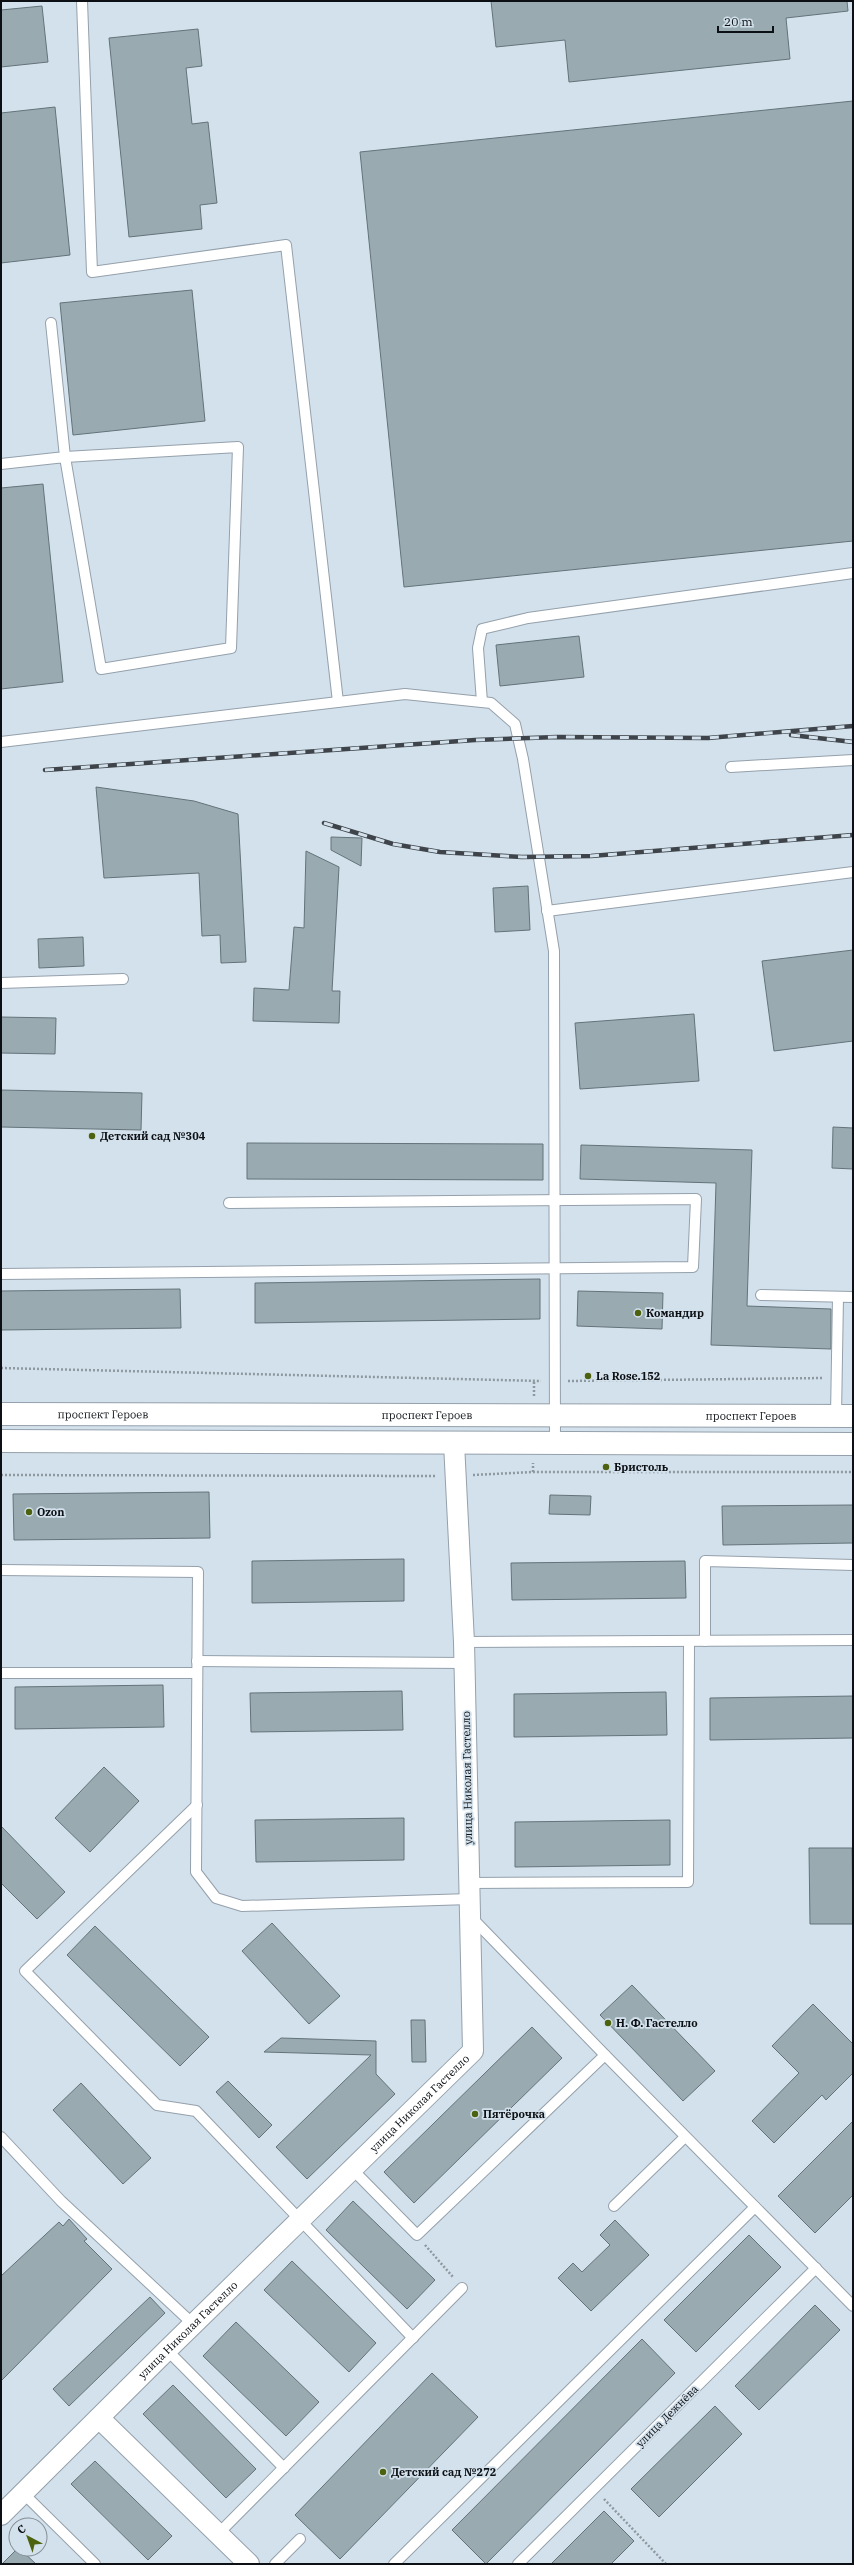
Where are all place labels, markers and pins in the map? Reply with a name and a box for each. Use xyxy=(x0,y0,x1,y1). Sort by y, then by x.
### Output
place label: Детский сад №304 xyxy=(100,1129,206,1143)
marker: Детский сад №304 xyxy=(87,1131,97,1141)
place label: Командир xyxy=(646,1306,704,1320)
marker: Командир xyxy=(633,1308,643,1318)
place label: La Rose.152 xyxy=(596,1369,660,1383)
marker: La Rose.152 xyxy=(583,1371,593,1381)
place label: Бристоль xyxy=(614,1460,669,1474)
marker: Бристоль xyxy=(601,1462,611,1472)
place label: Ozon xyxy=(37,1505,65,1519)
marker: Ozon xyxy=(24,1507,34,1517)
place label: Н. Ф. Гастелло xyxy=(616,2016,698,2030)
marker: Н. Ф. Гастелло xyxy=(603,2018,613,2028)
place label: Пятёрочка xyxy=(483,2107,545,2121)
marker: Пятёрочка xyxy=(470,2109,480,2119)
place label: Детский сад №272 xyxy=(391,2465,496,2479)
marker: Детский сад №272 xyxy=(378,2467,388,2477)

